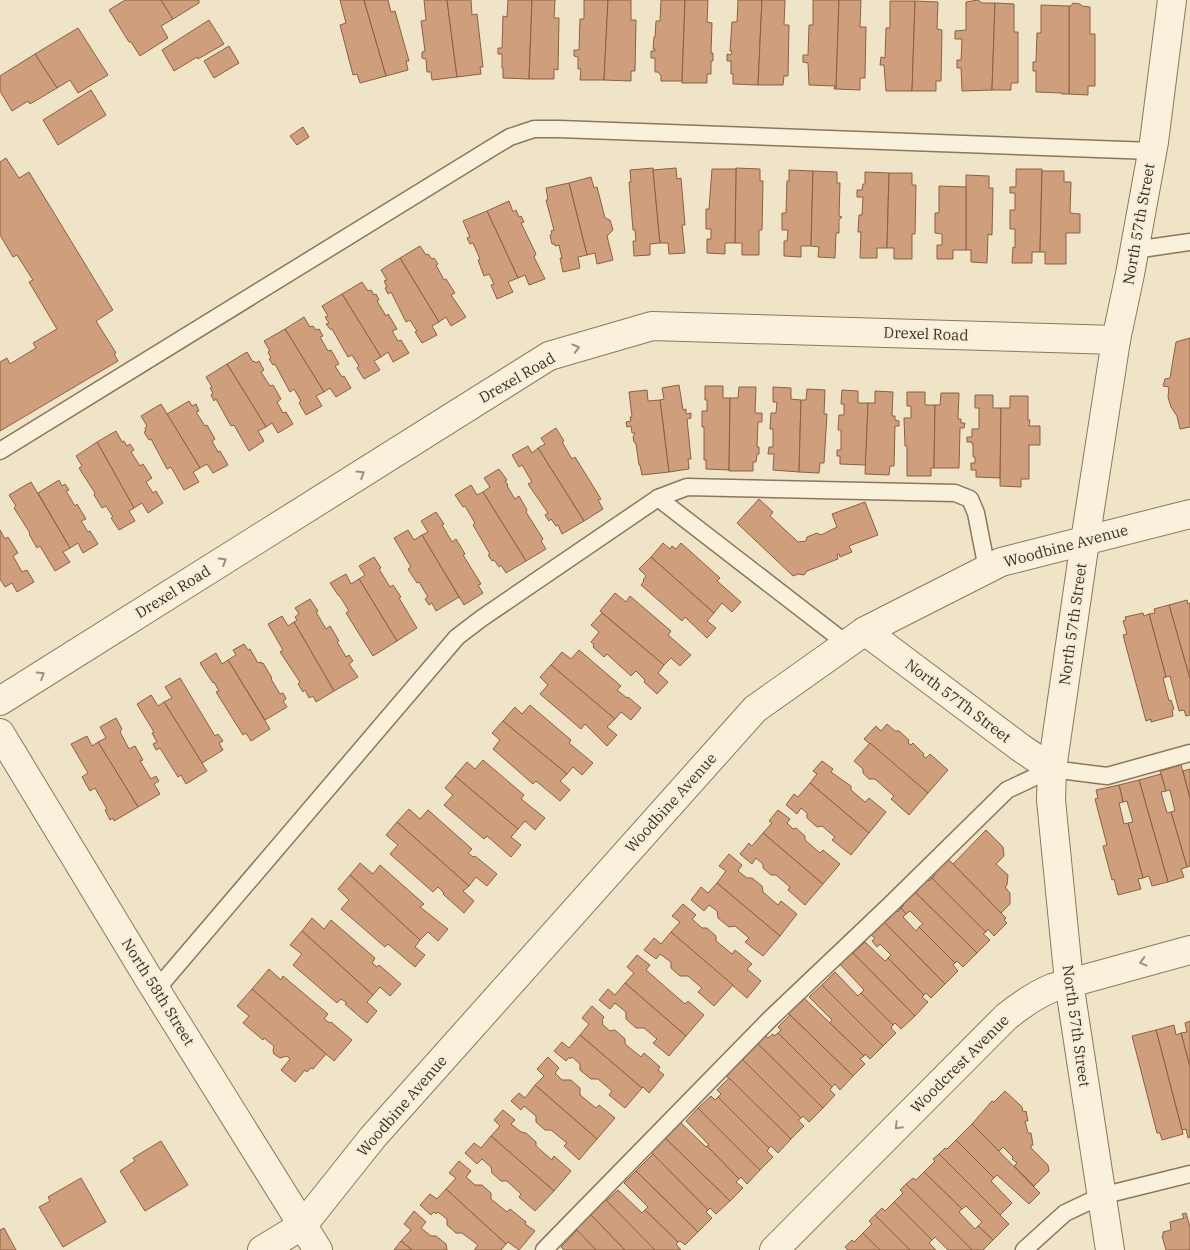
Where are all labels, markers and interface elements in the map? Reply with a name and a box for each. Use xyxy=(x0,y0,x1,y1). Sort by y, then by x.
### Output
street label: North 57th Street xyxy=(1118,162,1159,286)
street label: Drexel Road xyxy=(883,323,969,344)
one-way arrow xyxy=(571,344,579,354)
street label: Drexel Road xyxy=(475,348,558,407)
one-way arrow xyxy=(355,471,364,481)
street label: Woodbine Avenue xyxy=(1002,520,1130,571)
one-way arrow xyxy=(218,557,227,567)
street label: Drexel Road xyxy=(132,561,214,622)
street label: North 57th Street xyxy=(1055,562,1090,686)
street label: North 57Th Street xyxy=(902,655,1015,747)
one-way arrow xyxy=(36,672,45,682)
street label: Woodbine Avenue xyxy=(621,749,720,856)
street label: North 58th Street xyxy=(118,934,199,1049)
one-way arrow xyxy=(1139,957,1147,967)
street label: North 57th Street xyxy=(1059,964,1094,1088)
street label: Woodcrest Avenue xyxy=(906,1010,1013,1117)
street label: Woodbine Avenue xyxy=(353,1051,451,1160)
one-way arrow xyxy=(895,1120,904,1129)

